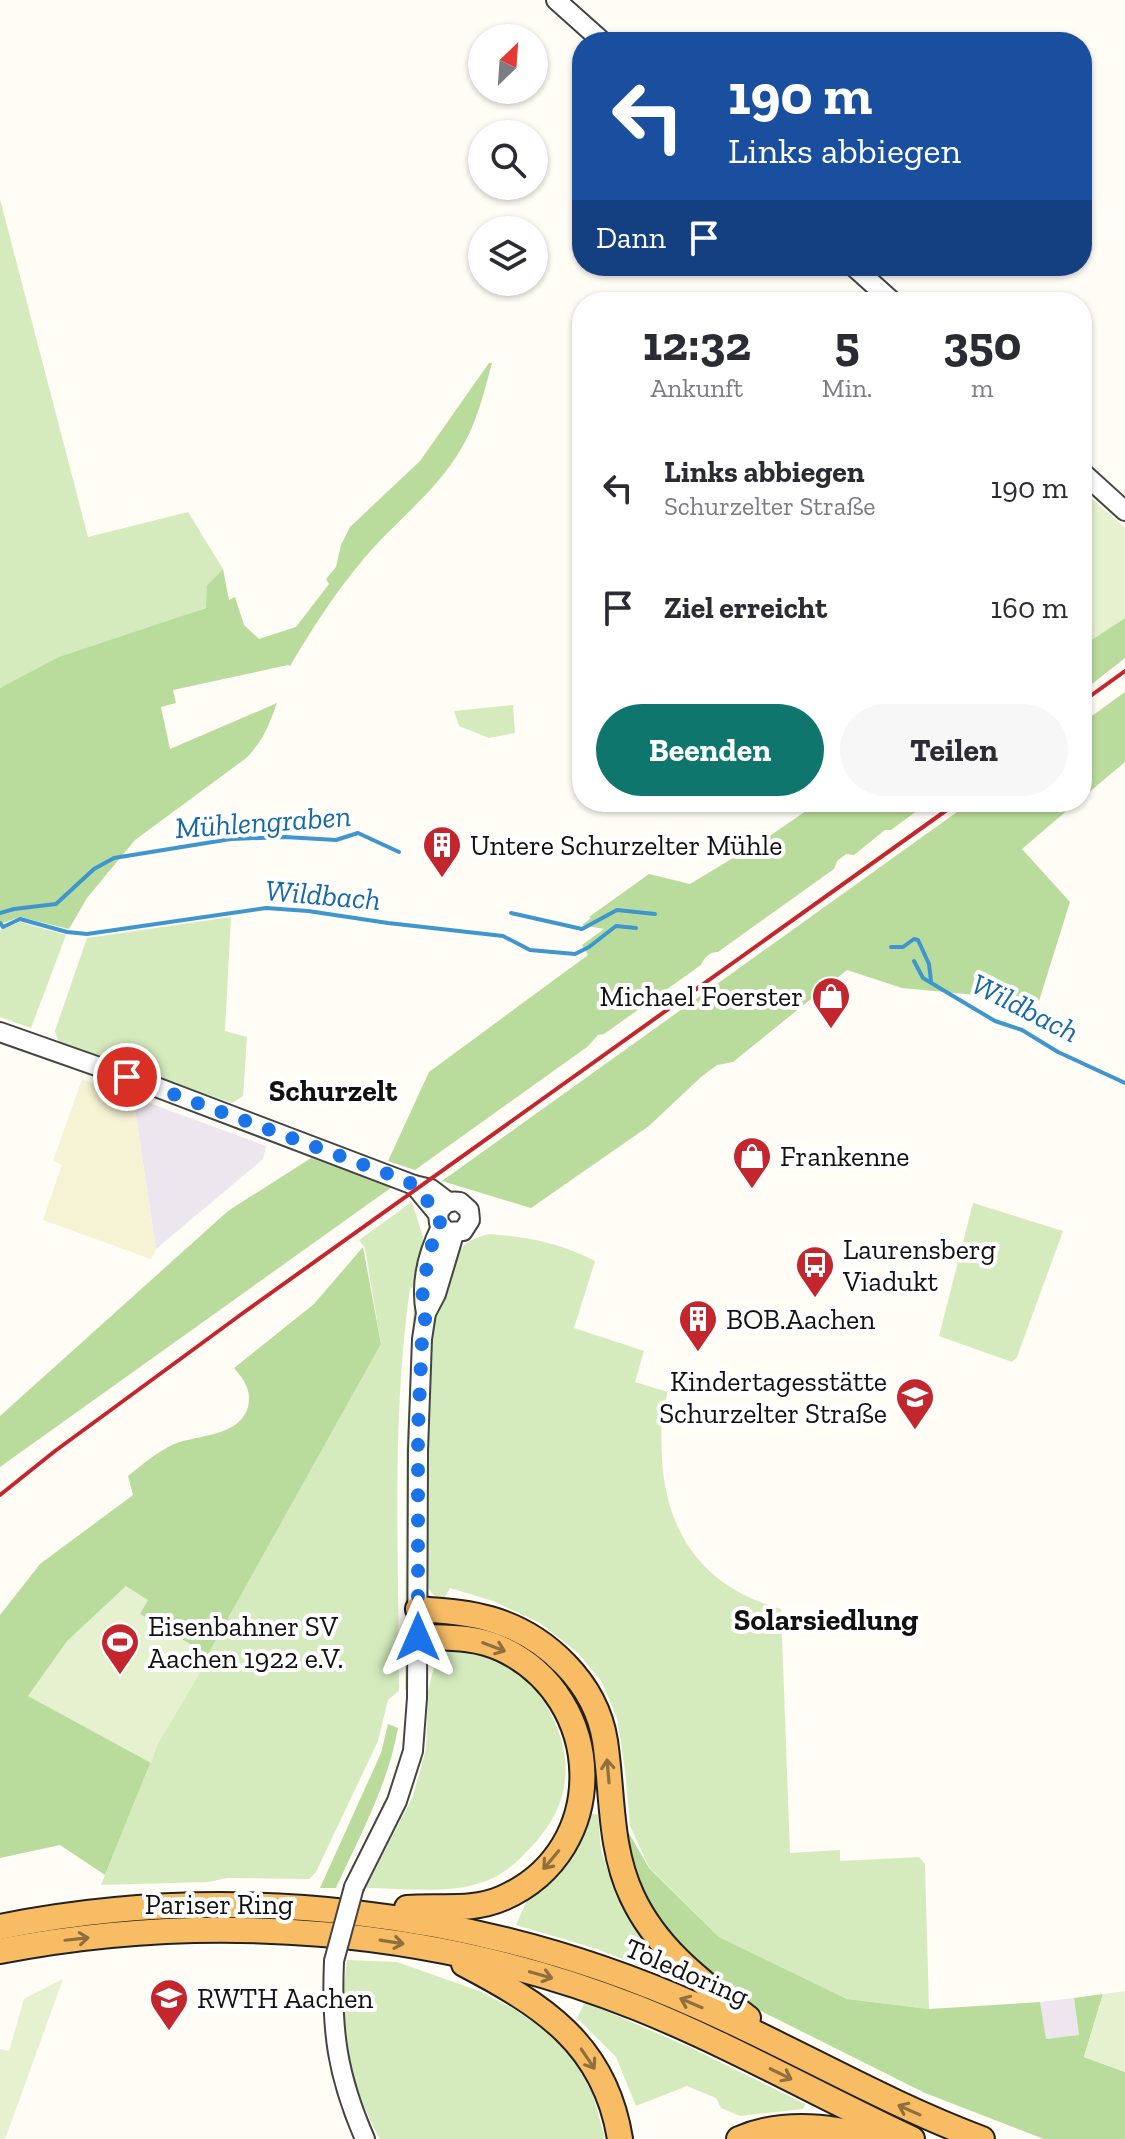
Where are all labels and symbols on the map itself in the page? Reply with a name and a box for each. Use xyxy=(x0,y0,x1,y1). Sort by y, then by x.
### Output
north arrow xyxy=(468,24,548,104)
water label: Mühlengraben xyxy=(174,798,352,846)
building icon: Untere Schurzelter Mühle xyxy=(421,824,463,879)
place label: Untere Schurzelter Mühle xyxy=(470,829,782,862)
water label: Wildbach xyxy=(264,872,382,918)
water label: Wildbach xyxy=(965,966,1085,1050)
shop icon: Michael Foerster xyxy=(810,975,852,1030)
place label: Michael Foerster xyxy=(599,980,803,1013)
pin xyxy=(93,1043,161,1111)
district label: Schurzelt xyxy=(269,1073,398,1109)
shop icon: Frankenne xyxy=(731,1135,773,1190)
place label: Frankenne xyxy=(780,1140,909,1173)
place label: Laurensberg Viadukt xyxy=(842,1233,996,1298)
bus stop icon: Laurensberg Viadukt xyxy=(794,1244,836,1299)
building icon: BOB.Aachen xyxy=(677,1298,719,1353)
place label: BOB.Aachen xyxy=(726,1303,875,1336)
place label: Kindertagesstätte Schurzelter Straße xyxy=(659,1365,887,1430)
school or university icon: Kindertagesstätte Schurzelter Straße xyxy=(894,1376,936,1431)
position arrow xyxy=(376,1595,460,1679)
district label: Solarsiedlung xyxy=(734,1602,918,1638)
place label: Eisenbahner SV Aachen 1922 e.V. xyxy=(148,1610,343,1675)
sports icon: Eisenbahner SV Aachen 1922 e.V. xyxy=(99,1621,141,1676)
one-way arrow xyxy=(481,1641,506,1655)
one-way arrow xyxy=(600,1758,615,1785)
one-way arrow xyxy=(542,1849,560,1870)
street label: Pariser Ring xyxy=(145,1888,293,1921)
street label: Toledoring xyxy=(620,1931,754,2013)
one-way arrow xyxy=(63,1932,90,1947)
one-way arrow xyxy=(379,1936,404,1951)
one-way arrow xyxy=(528,1968,554,1983)
school or university icon: RWTH Aachen xyxy=(148,1977,190,2032)
place label: RWTH Aachen xyxy=(197,1982,373,2015)
one-way arrow xyxy=(679,1995,704,2010)
one-way arrow xyxy=(580,2048,596,2070)
one-way arrow xyxy=(769,2068,792,2083)
one-way arrow xyxy=(898,2101,922,2116)

